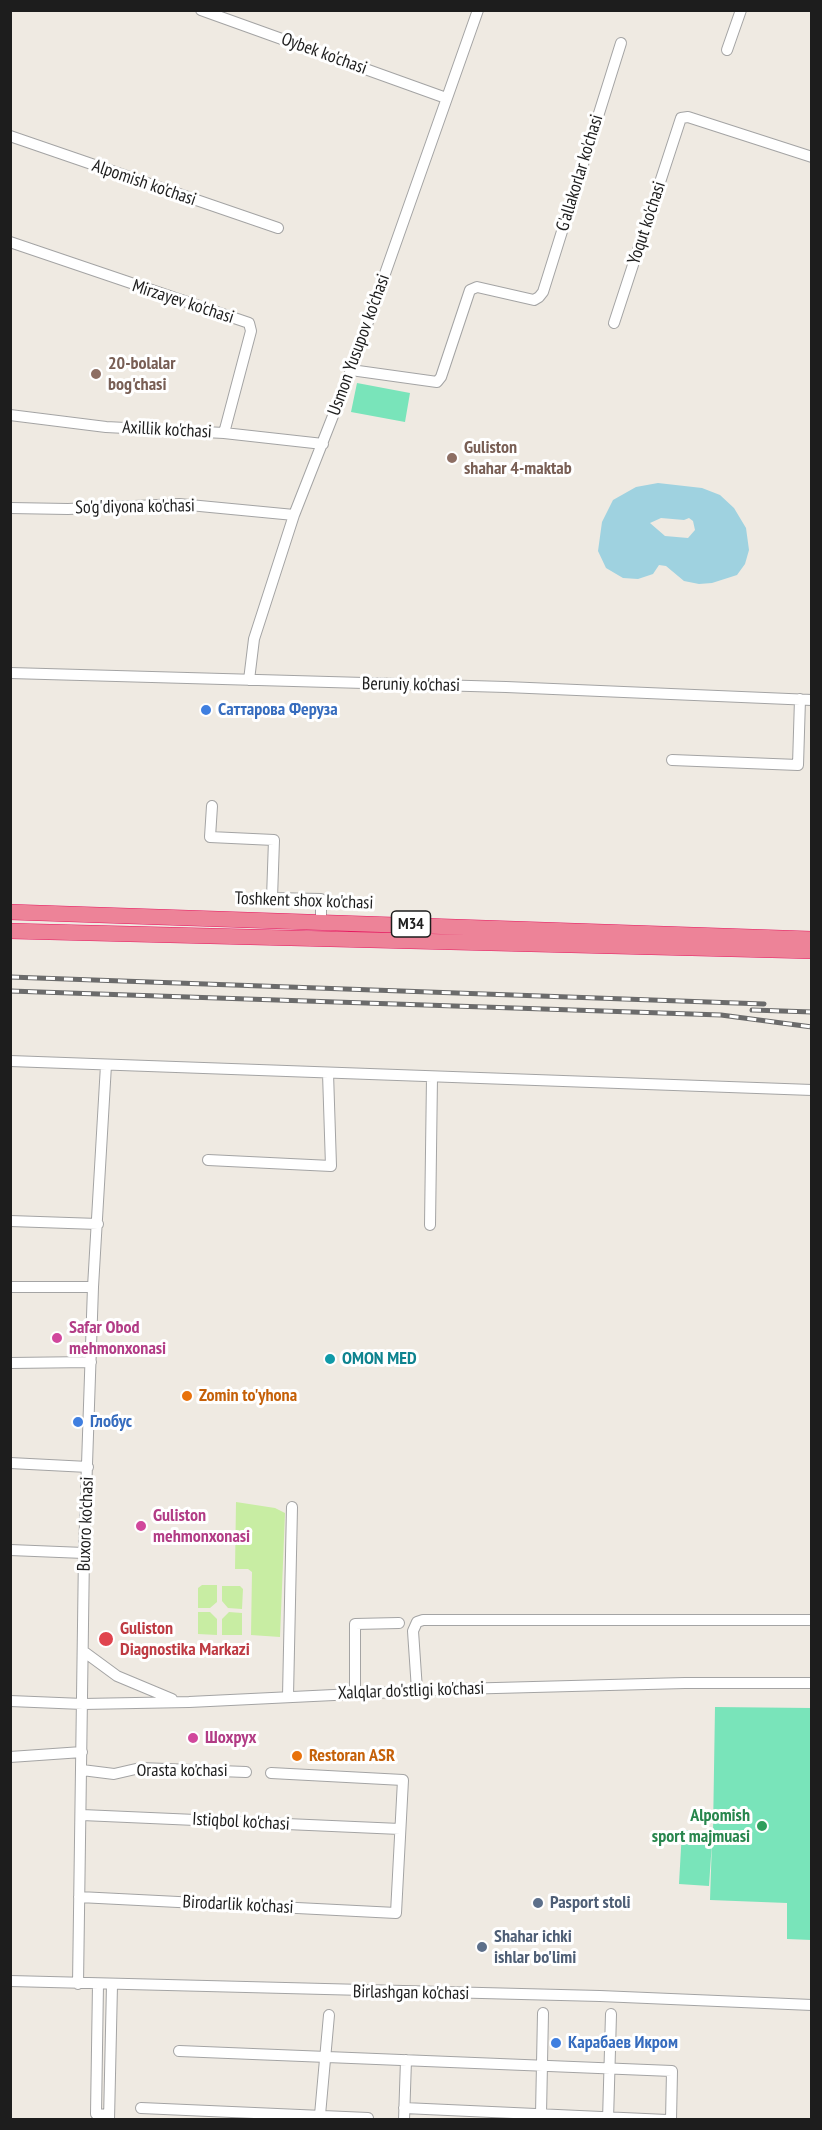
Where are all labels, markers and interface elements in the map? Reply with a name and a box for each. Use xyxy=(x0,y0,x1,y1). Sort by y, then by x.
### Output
street label: Oybek ko'chasi xyxy=(278,29,370,79)
street label: G'allakorlar ko'chasi xyxy=(552,112,608,234)
street label: Alpomish ko'chasi xyxy=(89,155,199,211)
street label: Yoqut ko'chasi xyxy=(623,179,671,267)
street label: Usmon Yusupov ko'chasi xyxy=(323,271,395,419)
street label: Mirzayev ko'chasi xyxy=(129,275,237,329)
place label: 20-bolalar bog'chasi xyxy=(108,353,175,395)
marker: 20-bolalar bog'chasi xyxy=(89,367,103,381)
street label: Axillik ko'chasi xyxy=(122,417,212,443)
place label: Guliston shahar 4-maktab xyxy=(464,437,572,480)
marker: Guliston shahar 4-maktab xyxy=(445,451,459,465)
street label: So'g'diyona ko'chasi xyxy=(75,495,195,519)
street label: Beruniy ko'chasi xyxy=(362,673,460,697)
place label: Саттарова Феруза xyxy=(218,699,338,721)
marker: Саттарова Феруза xyxy=(199,703,213,717)
street label: Toshkent shox ko'chasi xyxy=(234,888,374,914)
road number: M34 xyxy=(392,911,430,937)
place label: Safar Obod mehmonxonasi xyxy=(69,1317,166,1360)
marker: Safar Obod mehmonxonasi xyxy=(50,1331,64,1345)
place label: OMON MED xyxy=(342,1348,417,1370)
marker: OMON MED xyxy=(323,1352,337,1366)
place label: Zomin to'yhona xyxy=(199,1385,297,1407)
marker: Zomin to'yhona xyxy=(180,1389,194,1403)
place label: Глобус xyxy=(90,1411,132,1433)
marker: Глобус xyxy=(71,1415,85,1429)
street label: Buxoro ko'chasi xyxy=(74,1476,98,1572)
place label: Guliston mehmonxonasi xyxy=(153,1505,250,1547)
marker: Guliston mehmonxonasi xyxy=(134,1519,148,1533)
place label: Guliston Diagnostika Markazi xyxy=(120,1618,250,1660)
marker: Guliston Diagnostika Markazi xyxy=(97,1630,115,1648)
street label: Xalqlar do'stligi ko'chasi xyxy=(337,1678,485,1704)
place label: Шохрух xyxy=(205,1727,256,1749)
marker: Шохрух xyxy=(186,1731,200,1745)
place label: Restoran ASR xyxy=(309,1745,395,1767)
marker: Restoran ASR xyxy=(290,1749,304,1763)
street label: Orasta ko'chasi xyxy=(136,1760,228,1782)
place label: Alpomish sport majmuasi xyxy=(652,1805,750,1848)
street label: Istiqbol ko'chasi xyxy=(192,1809,290,1835)
marker: Alpomish sport majmuasi xyxy=(755,1819,769,1833)
street label: Birodarlik ko'chasi xyxy=(182,1891,294,1919)
place label: Pasport stoli xyxy=(550,1892,631,1914)
marker: Pasport stoli xyxy=(531,1896,545,1910)
place label: Shahar ichki ishlar bo'limi xyxy=(494,1926,576,1968)
marker: Shahar ichki ishlar bo'limi xyxy=(475,1940,489,1954)
street label: Birlashgan ko'chasi xyxy=(353,1981,469,2005)
place label: Карабаев Икром xyxy=(568,2032,678,2054)
marker: Карабаев Икром xyxy=(549,2036,563,2050)

